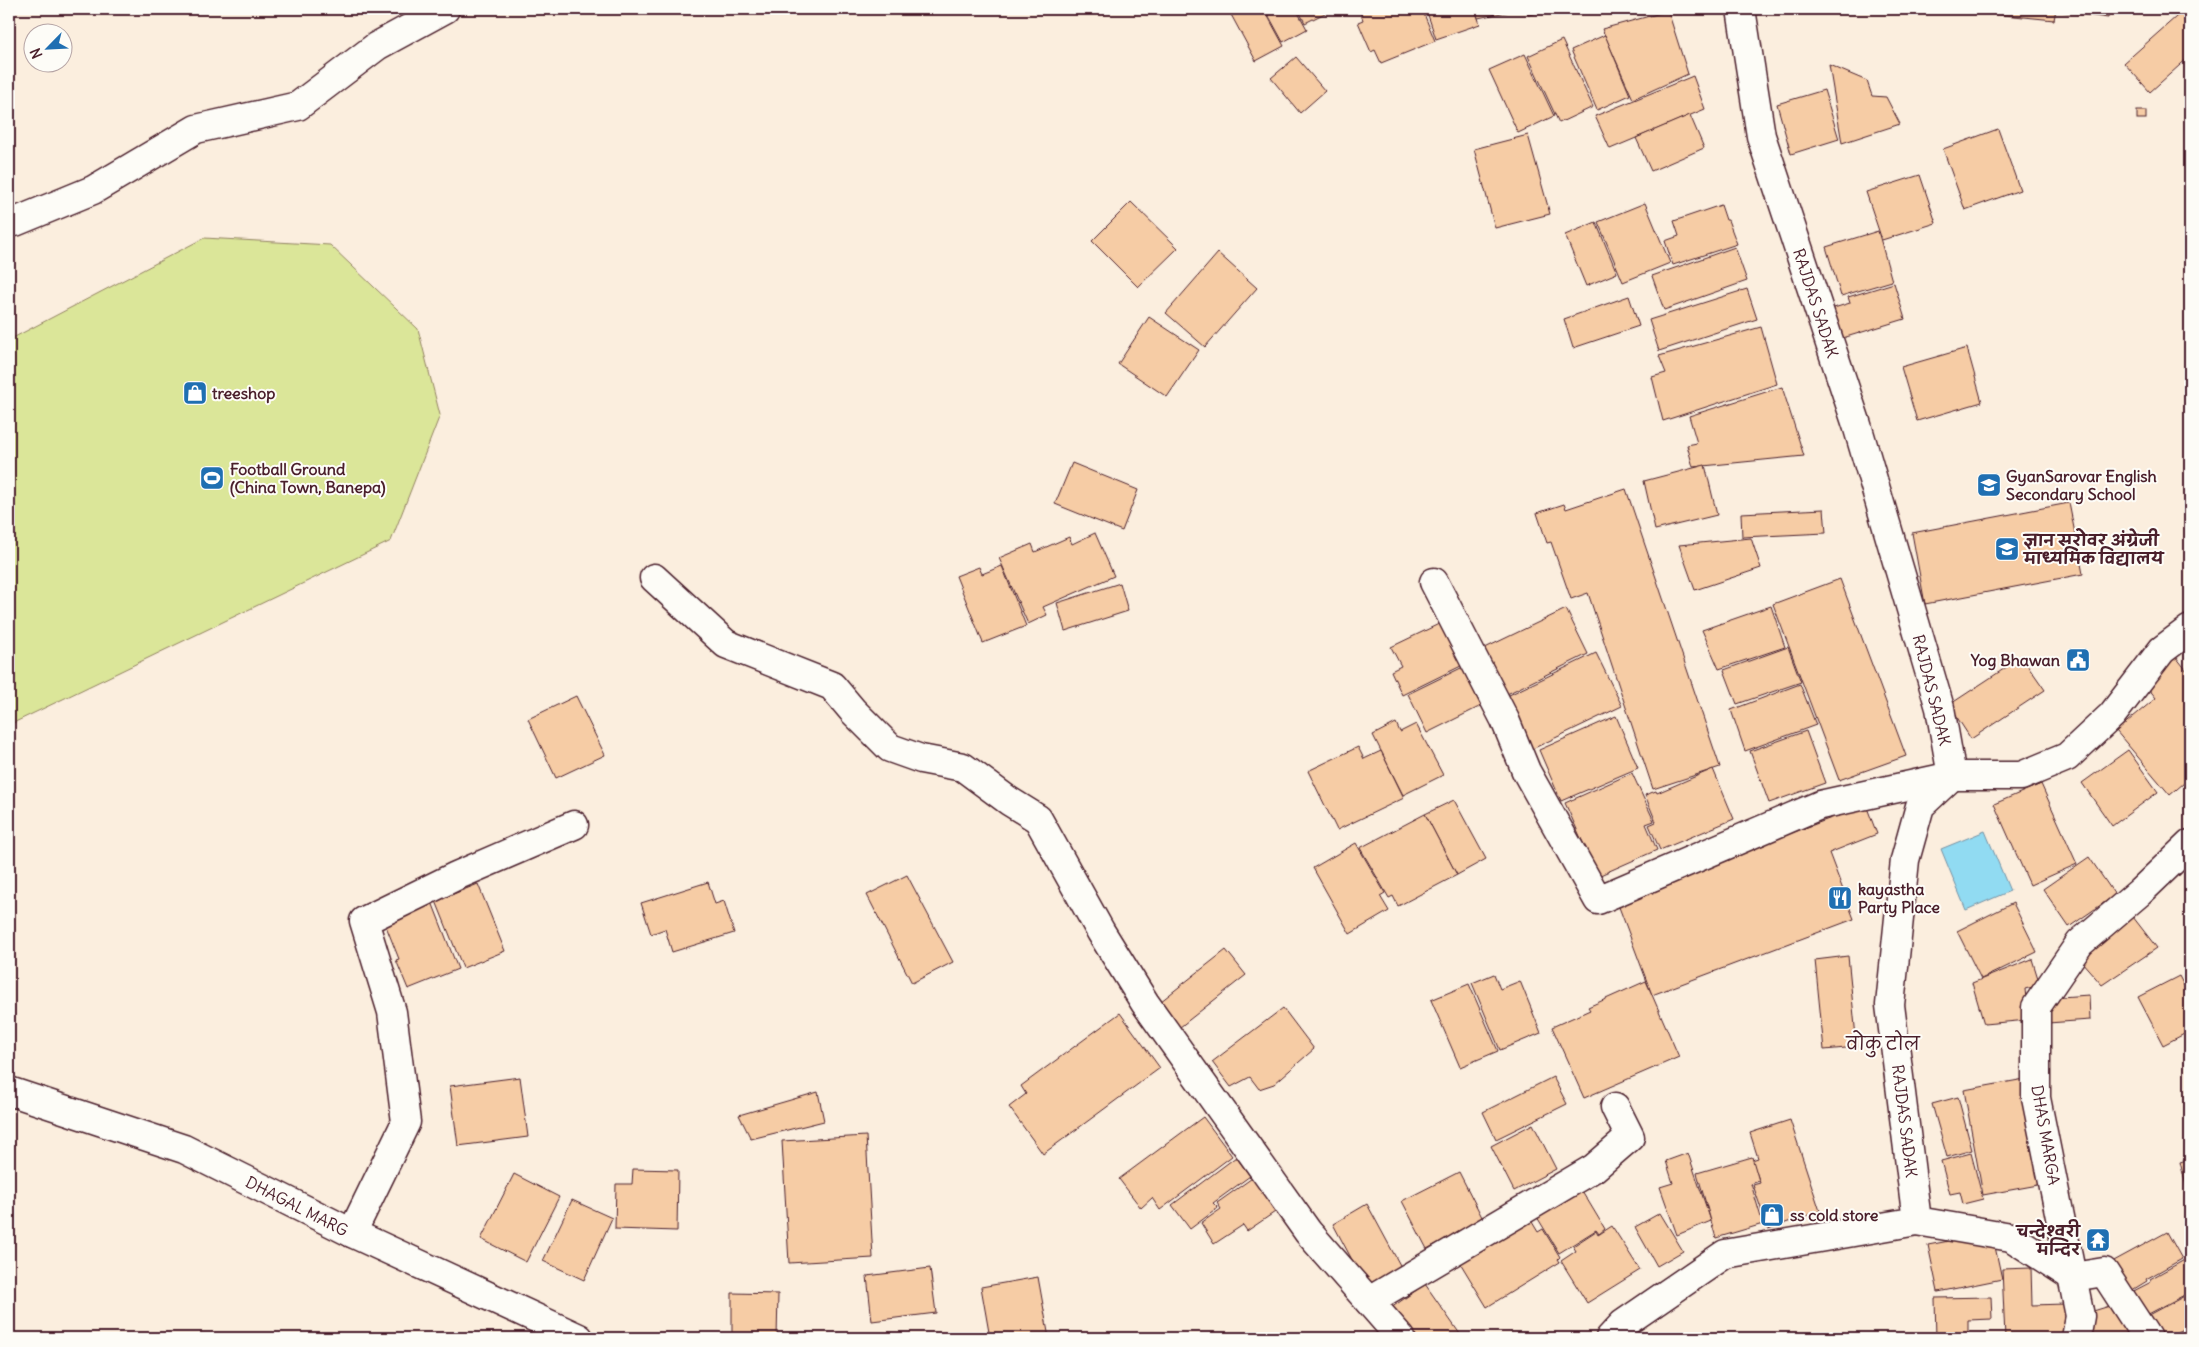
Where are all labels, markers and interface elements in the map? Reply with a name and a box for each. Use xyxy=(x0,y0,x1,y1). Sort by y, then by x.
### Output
north arrow xyxy=(22,22,72,72)
text: N xyxy=(26,45,46,61)
street label: RAJDAS SADAK xyxy=(1789,246,1843,360)
shop icon: treeshop xyxy=(182,380,208,406)
place label: treeshop xyxy=(212,383,275,404)
place label: Football Ground (China Town, Banepa) xyxy=(230,459,386,498)
sports icon: Football Ground (China Town, Banepa) xyxy=(199,465,225,491)
place label: GyanSarovar English Secondary School xyxy=(2006,466,2157,505)
school or university icon: GyanSarovar English Secondary School xyxy=(1976,472,2002,498)
place label: ज्ञान सरोवर अंग्रेजी माध्यमिक विद्यालय xyxy=(2022,528,2165,568)
school or university icon: ज्ञान सरोवर अंग्रेजी माध्यमिक विद्यालय xyxy=(1994,536,2020,562)
street label: RAJDAS SADAK xyxy=(1909,632,1955,748)
public building icon: Yog Bhawan xyxy=(2065,647,2091,673)
place label: Yog Bhawan xyxy=(1970,650,2060,671)
place label: kayastha Party Place xyxy=(1858,879,1940,918)
restaurant icon: kayastha Party Place xyxy=(1827,885,1853,911)
district label: वोकु टोल xyxy=(1845,1030,1921,1058)
street label: RAJDAS SADAK xyxy=(1888,1063,1922,1179)
street label: DHAS MARGA xyxy=(2027,1084,2065,1186)
street label: DHAGAL MARG xyxy=(242,1172,352,1240)
shop icon: ss cold store xyxy=(1759,1202,1785,1228)
place label: ss cold store xyxy=(1790,1205,1879,1225)
place label: चन्देश्वरी मन्दिर xyxy=(2015,1219,2081,1259)
temple icon: चन्देश्वरी मन्दिर xyxy=(2085,1227,2111,1253)

